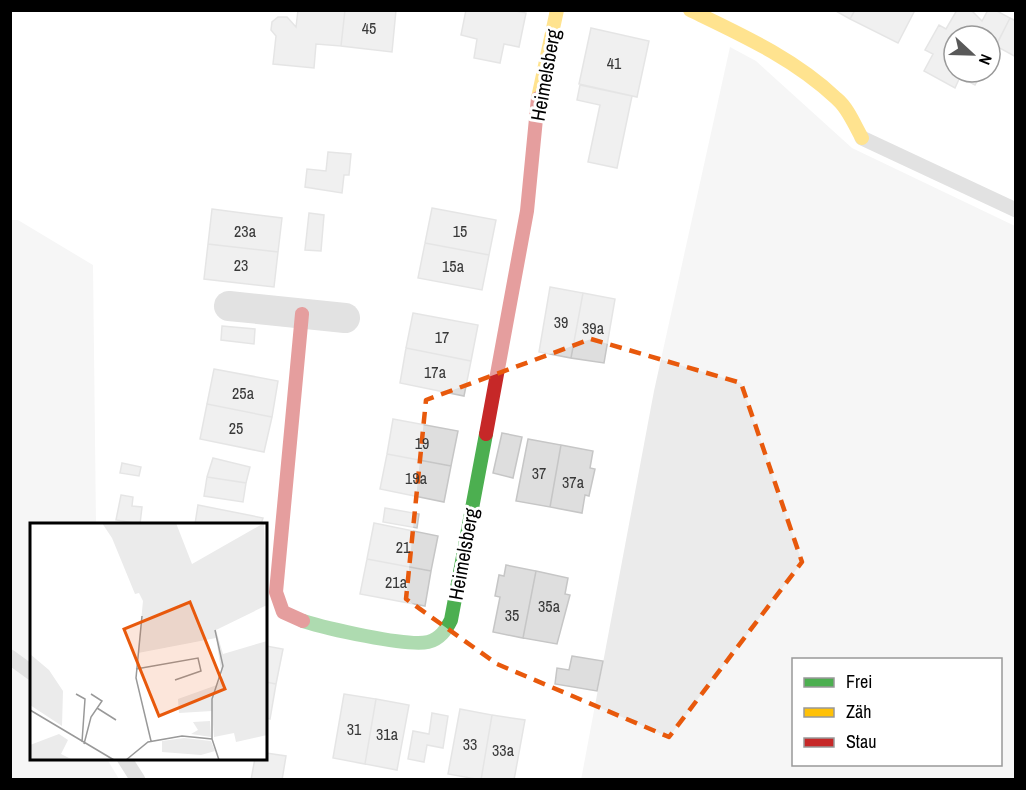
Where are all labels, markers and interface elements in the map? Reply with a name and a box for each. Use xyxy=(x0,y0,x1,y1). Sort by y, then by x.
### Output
house number: 45 xyxy=(362,17,376,39)
north arrow xyxy=(942,24,1002,84)
street label: Heimelsberg xyxy=(524,27,566,123)
text: N xyxy=(974,51,998,68)
house number: 41 xyxy=(607,52,622,74)
house number: 23a xyxy=(234,220,257,242)
house number: 15 xyxy=(453,220,467,242)
house number: 23 xyxy=(234,254,248,276)
house number: 15a xyxy=(442,255,465,277)
house number: 39 xyxy=(554,311,568,333)
house number: 39a xyxy=(582,317,605,339)
house number: 17 xyxy=(435,326,449,348)
house number: 17a xyxy=(424,361,447,383)
house number: 25a xyxy=(232,382,255,404)
house number: 25 xyxy=(229,417,243,439)
house number: 19 xyxy=(415,432,429,454)
house number: 37 xyxy=(532,462,546,484)
house number: 19a xyxy=(405,467,428,489)
house number: 37a xyxy=(562,471,585,493)
street label: Heimelsberg xyxy=(442,506,484,602)
inset map xyxy=(30,523,267,760)
house number: 21 xyxy=(396,536,411,558)
house number: 21a xyxy=(385,571,408,593)
house number: 35a xyxy=(538,595,561,617)
house number: 35 xyxy=(505,604,519,626)
legend xyxy=(792,658,1002,766)
text: Frei xyxy=(846,669,872,694)
text: Zäh xyxy=(846,699,871,724)
house number: 31 xyxy=(347,718,362,740)
house number: 31a xyxy=(376,723,399,745)
text: Stau xyxy=(846,729,876,754)
house number: 33 xyxy=(463,733,477,755)
house number: 33a xyxy=(492,739,515,761)

